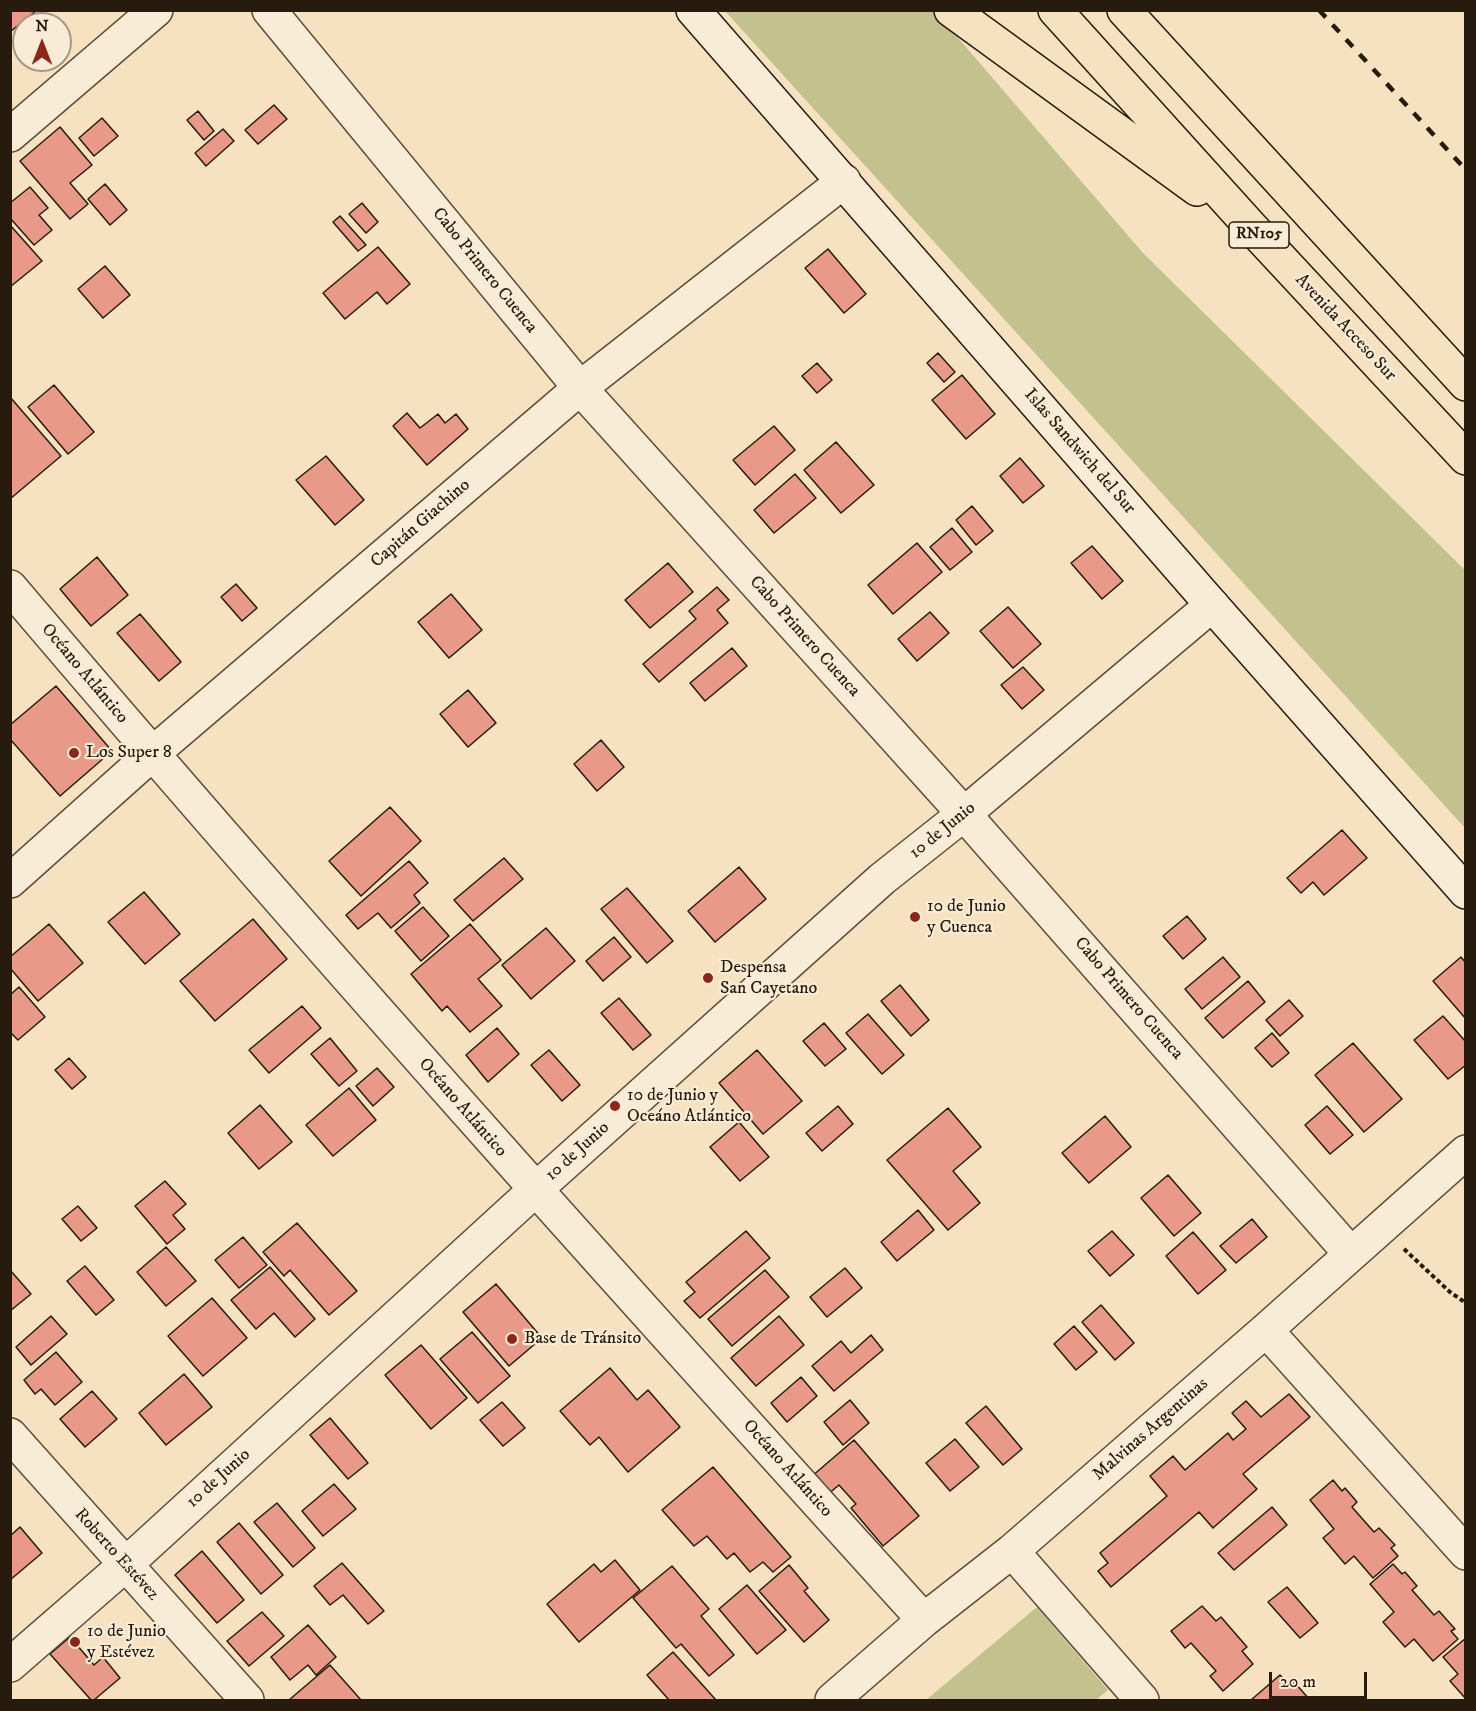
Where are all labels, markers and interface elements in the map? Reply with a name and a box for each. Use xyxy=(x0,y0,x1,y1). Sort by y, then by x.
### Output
north arrow xyxy=(12,12,72,72)
text: N xyxy=(35,16,49,36)
street label: Cabo Primero Cuenca xyxy=(427,204,541,338)
road number: RN105 xyxy=(1229,222,1289,248)
street label: Avenida Acceso Sur xyxy=(1290,270,1400,386)
street label: Islas Sandwich del Sur xyxy=(1019,385,1139,519)
street label: Capitán Giachino xyxy=(367,475,475,573)
street label: Cabo Primero Cuenca xyxy=(744,572,864,702)
street label: Océano Atlántico xyxy=(36,620,132,728)
place label: Los Super 8 xyxy=(86,742,172,764)
marker: Los Super 8 xyxy=(67,746,81,760)
street label: 10 de Junio xyxy=(906,798,980,864)
place label: 10 de Junio y Cuenca xyxy=(927,896,1006,938)
marker: 10 de Junio y Cuenca xyxy=(908,910,922,924)
street label: Cabo Primero Cuenca xyxy=(1069,933,1187,1065)
place label: Despensa San Cayetano xyxy=(720,957,817,1000)
marker: Despensa San Cayetano xyxy=(701,971,715,985)
street label: Océano Atlántico xyxy=(413,1054,511,1162)
place label: 10 de Junio y Oceáno Atlántico xyxy=(627,1085,751,1128)
marker: 10 de Junio y Oceáno Atlántico xyxy=(608,1099,622,1113)
street label: 10 de Junio xyxy=(542,1118,614,1186)
place label: Base de Tránsito xyxy=(524,1328,641,1350)
marker: Base de Tránsito xyxy=(505,1332,519,1346)
street label: Malvinas Argentinas xyxy=(1089,1374,1213,1486)
street label: Océano Atlántico xyxy=(737,1416,837,1522)
street label: 10 de Junio xyxy=(183,1445,255,1513)
street label: Roberto Estévez xyxy=(69,1504,163,1606)
place label: 10 de Junio y Estévez xyxy=(87,1621,166,1664)
marker: 10 de Junio y Estévez xyxy=(68,1635,82,1649)
scale bar xyxy=(1272,1660,1370,1698)
text: 20 m xyxy=(1280,1671,1316,1693)

